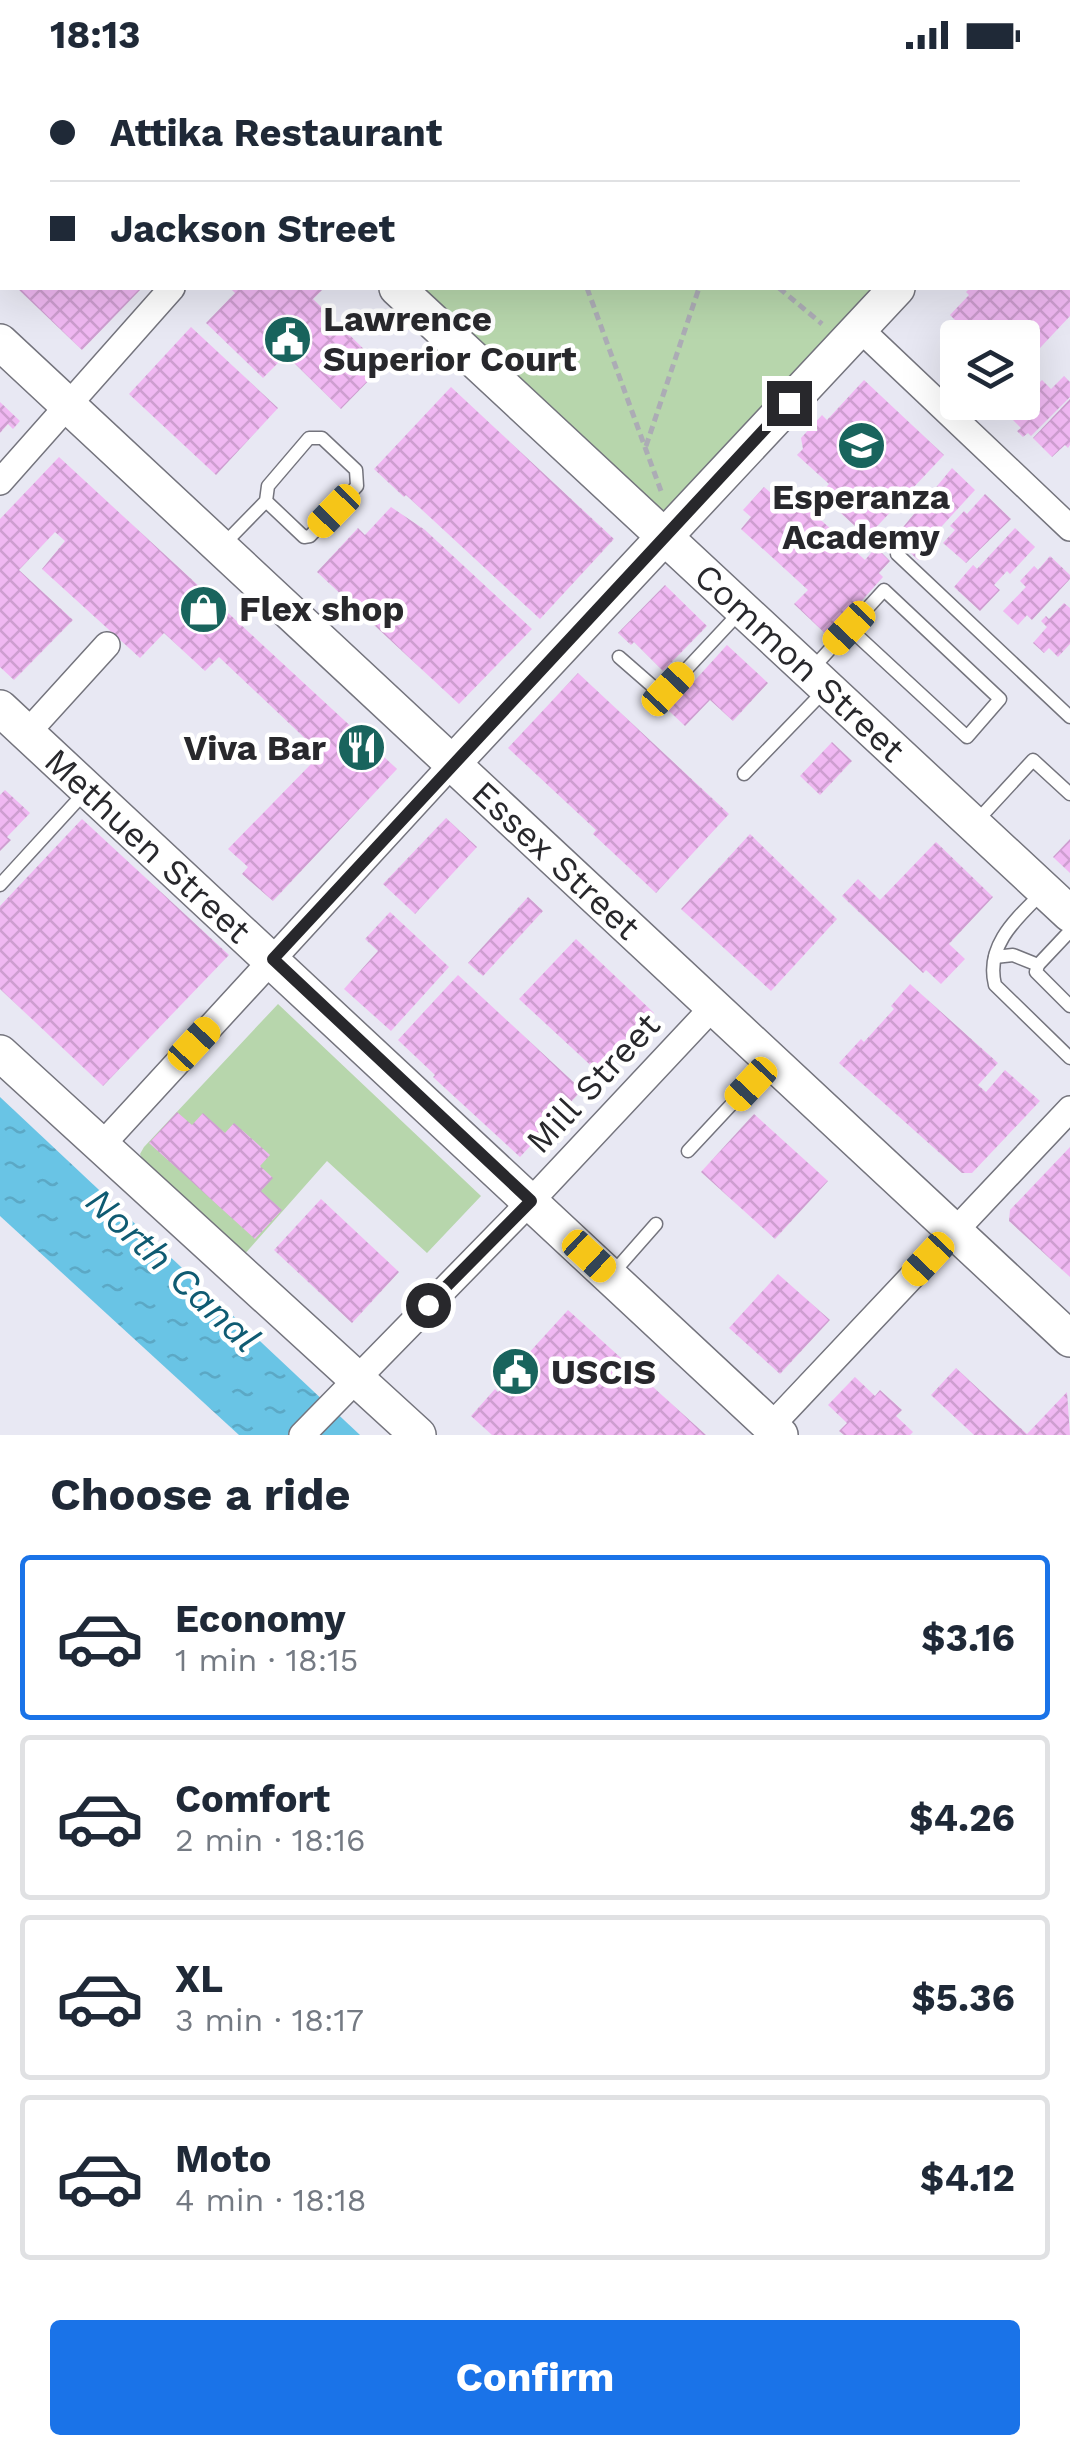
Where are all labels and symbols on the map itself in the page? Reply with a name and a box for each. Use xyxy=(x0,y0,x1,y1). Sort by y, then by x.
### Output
place label: Lawrence Superior Court xyxy=(323,298,577,380)
public building icon: Lawrence Superior Court xyxy=(262,313,314,365)
route end xyxy=(767,381,812,426)
school or university icon: Esperanza Academy xyxy=(835,419,887,471)
place label: Esperanza Academy xyxy=(772,476,951,558)
car xyxy=(302,479,366,543)
street label: Common Street xyxy=(686,555,914,771)
shop icon: Flex shop xyxy=(178,583,230,635)
place label: Flex shop xyxy=(239,588,404,630)
car xyxy=(818,596,880,660)
car xyxy=(637,657,699,721)
restaurant icon: Viva Bar xyxy=(335,722,387,774)
place label: Viva Bar xyxy=(183,727,326,769)
street label: Methuen Street xyxy=(36,740,260,952)
street label: Essex Street xyxy=(463,772,649,949)
street label: Mill Street xyxy=(517,1004,669,1162)
car xyxy=(163,1012,225,1076)
car xyxy=(720,1052,782,1116)
water label: North Canal xyxy=(77,1179,269,1361)
car xyxy=(557,1225,621,1287)
car xyxy=(897,1227,959,1291)
route start xyxy=(406,1283,451,1328)
public building icon: USCIS xyxy=(490,1346,542,1398)
place label: USCIS xyxy=(551,1351,656,1393)

